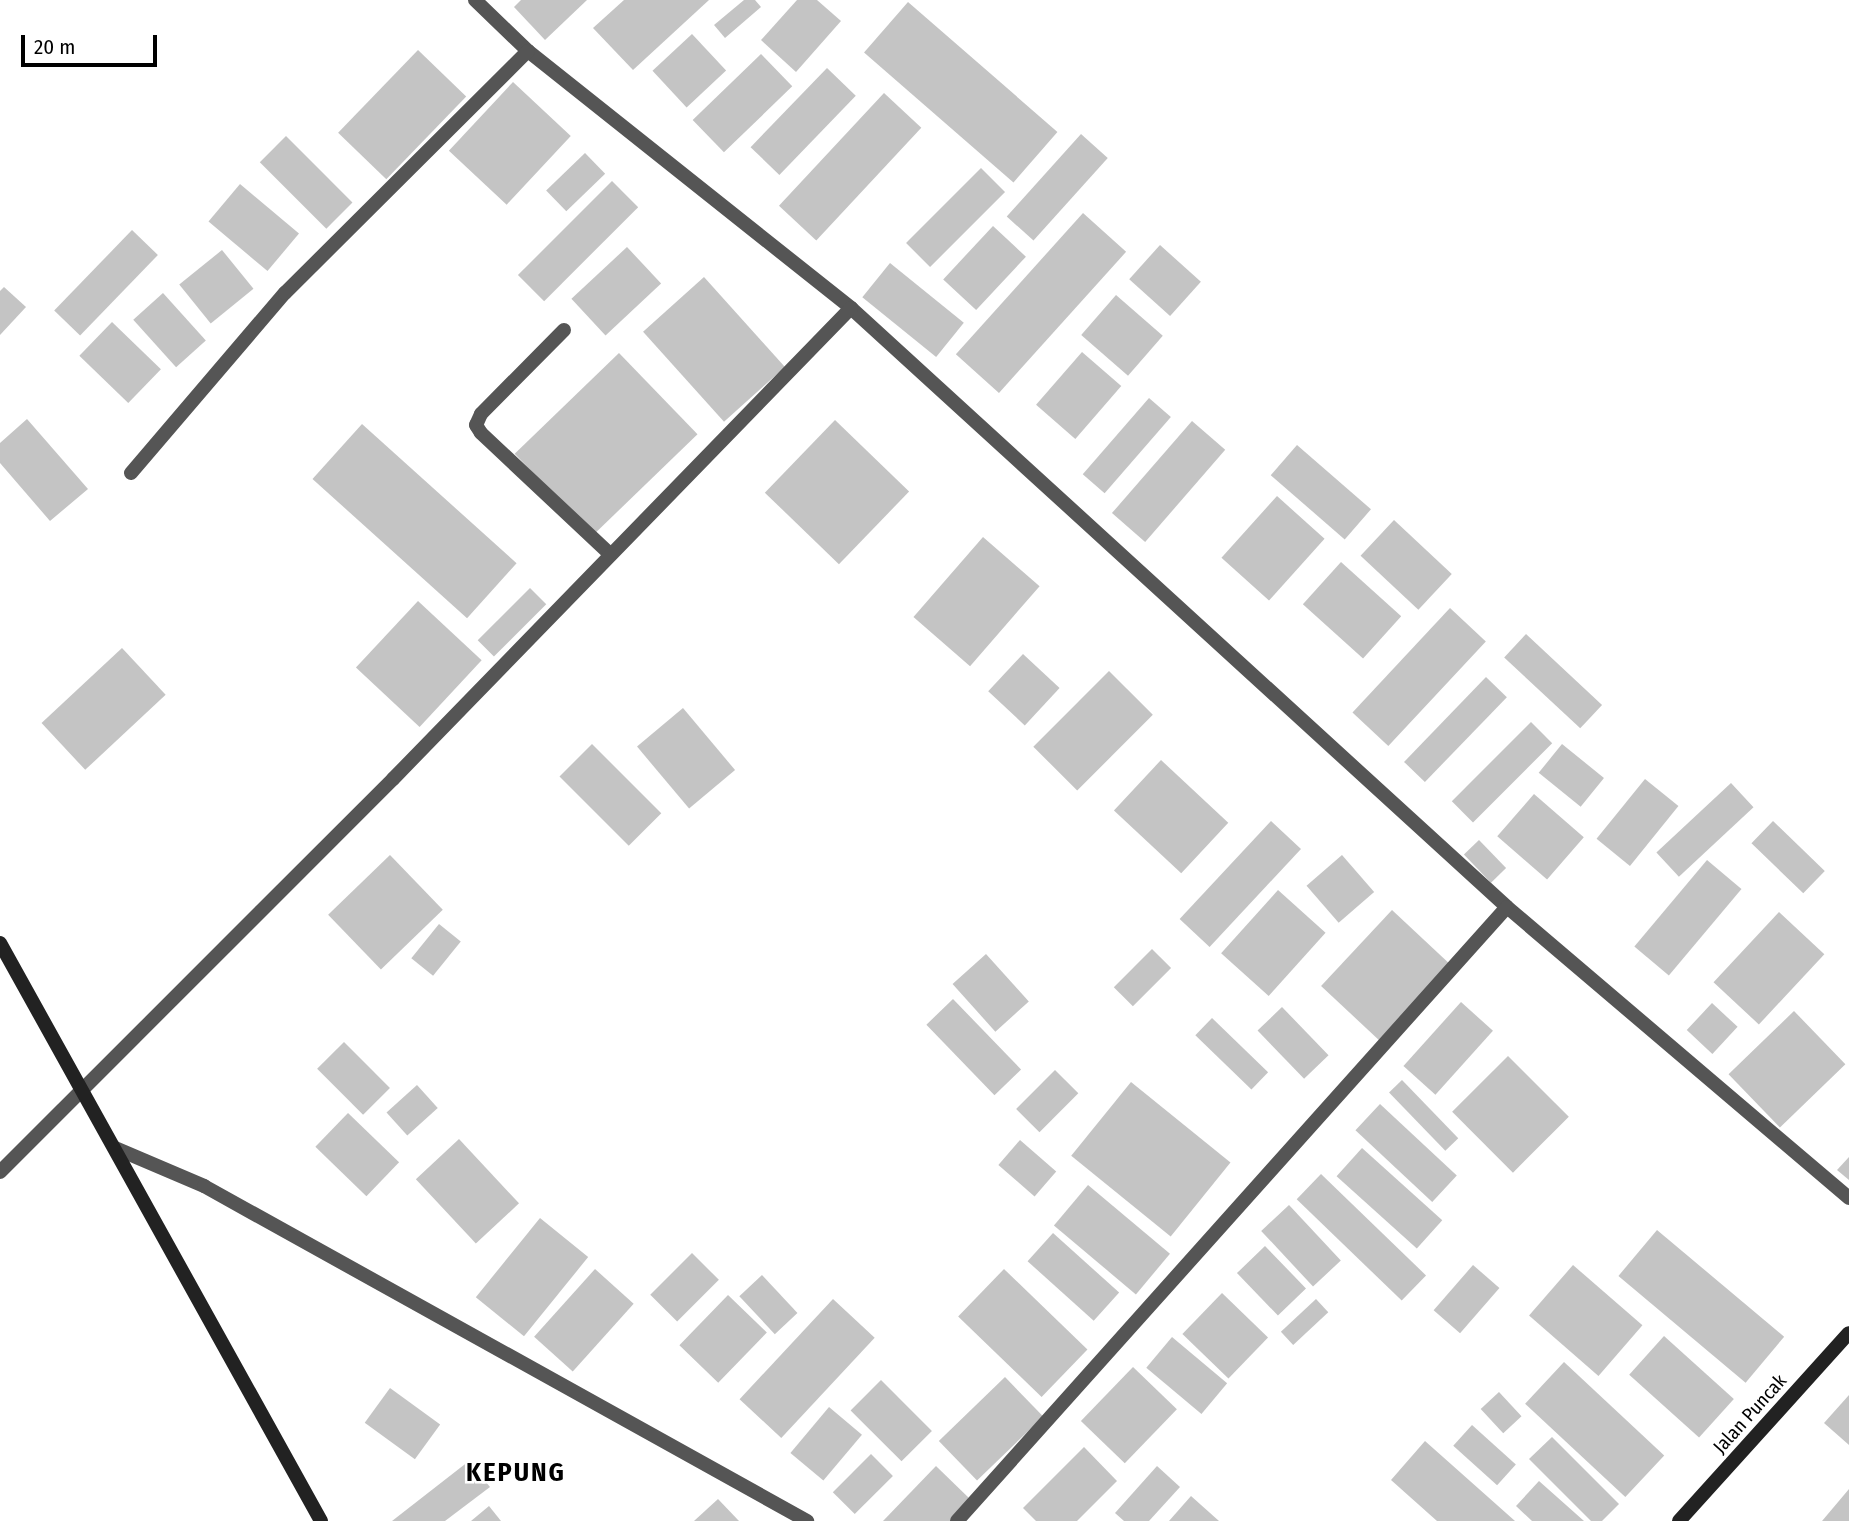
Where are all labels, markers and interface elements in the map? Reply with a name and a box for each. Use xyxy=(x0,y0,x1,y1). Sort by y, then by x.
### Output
scale bar xyxy=(24,21,161,65)
text: 20 m xyxy=(34,34,75,60)
street label: Jalan Puncak xyxy=(1709,1370,1791,1458)
district label: KEPUNG xyxy=(467,1457,565,1489)

